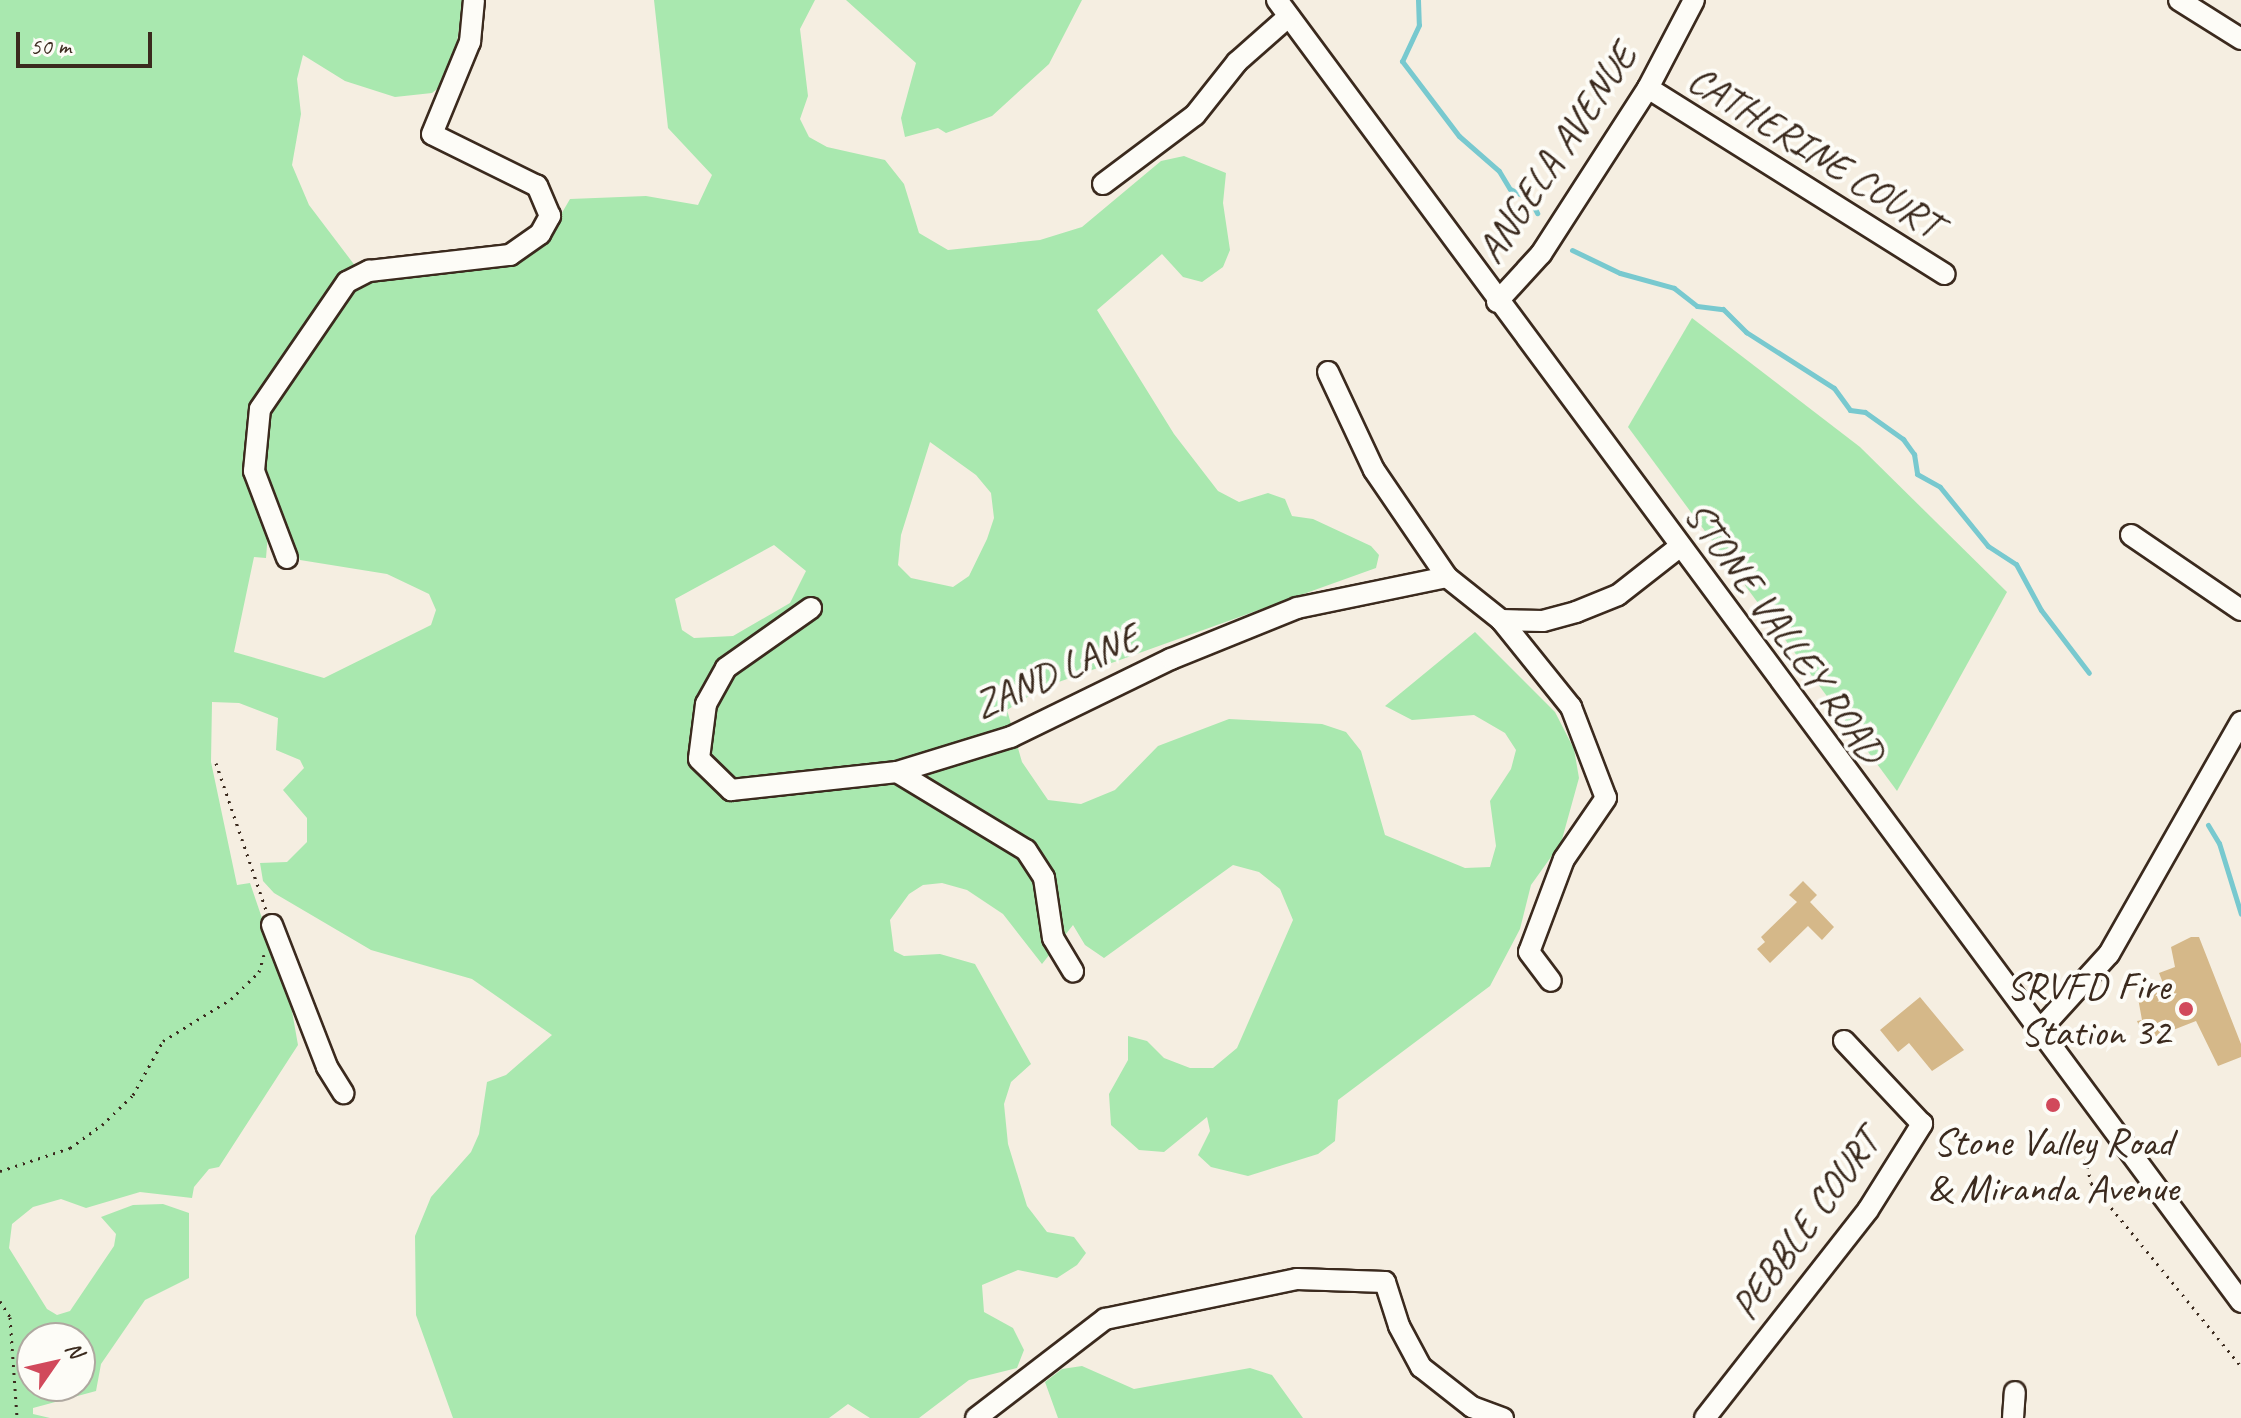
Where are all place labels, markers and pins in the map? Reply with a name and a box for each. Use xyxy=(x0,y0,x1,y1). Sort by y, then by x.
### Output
place label: SRVFD Fire Station 32 xyxy=(2006,962,2170,1056)
marker: SRVFD Fire Station 32 xyxy=(2177,1000,2195,1018)
marker: Stone Valley Road & Miranda Avenue xyxy=(2044,1096,2062,1114)
place label: Stone Valley Road & Miranda Avenue xyxy=(1927,1118,2179,1212)

